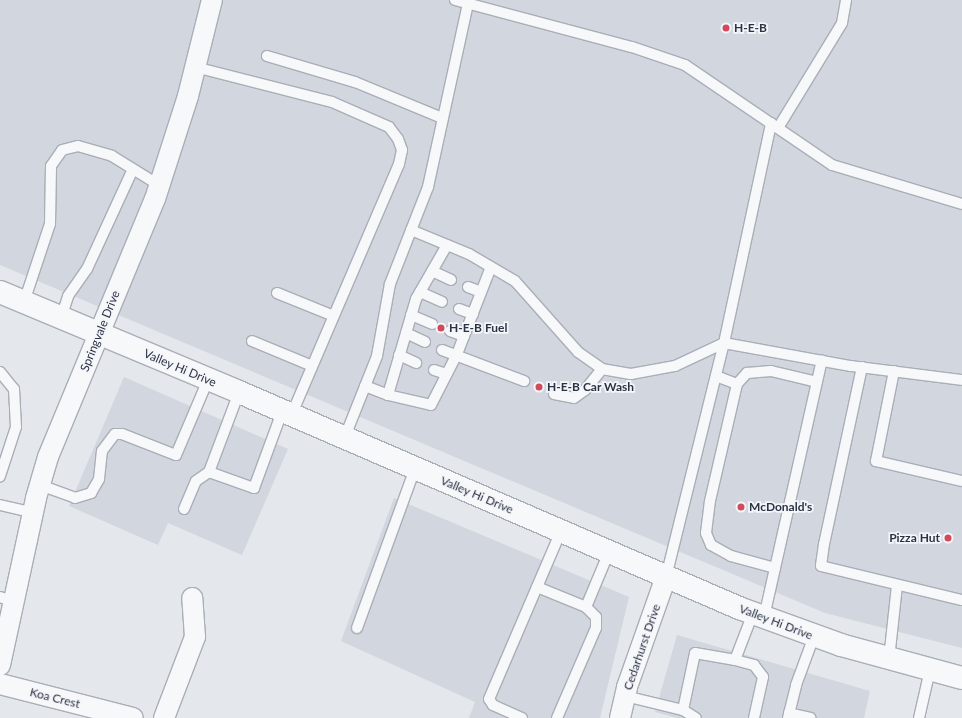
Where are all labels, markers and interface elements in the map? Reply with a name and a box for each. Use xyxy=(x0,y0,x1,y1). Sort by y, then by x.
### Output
place label: H-E-B xyxy=(734,21,767,35)
marker: H-E-B xyxy=(721,23,731,33)
street label: Springvale Drive xyxy=(77,288,123,374)
place label: H-E-B Fuel xyxy=(449,321,507,335)
marker: H-E-B Fuel xyxy=(436,323,446,333)
street label: Valley Hi Drive xyxy=(141,346,219,390)
place label: H-E-B Car Wash xyxy=(547,380,634,394)
marker: H-E-B Car Wash xyxy=(534,382,544,392)
street label: Valley Hi Drive xyxy=(438,473,516,517)
place label: McDonald's xyxy=(749,500,812,514)
marker: McDonald's xyxy=(736,502,746,512)
place label: Pizza Hut xyxy=(889,531,940,545)
marker: Pizza Hut xyxy=(943,533,953,543)
street label: Valley Hi Drive xyxy=(737,601,815,643)
street label: Cedarhurst Drive xyxy=(621,602,663,692)
street label: Koa Crest xyxy=(28,685,82,711)

